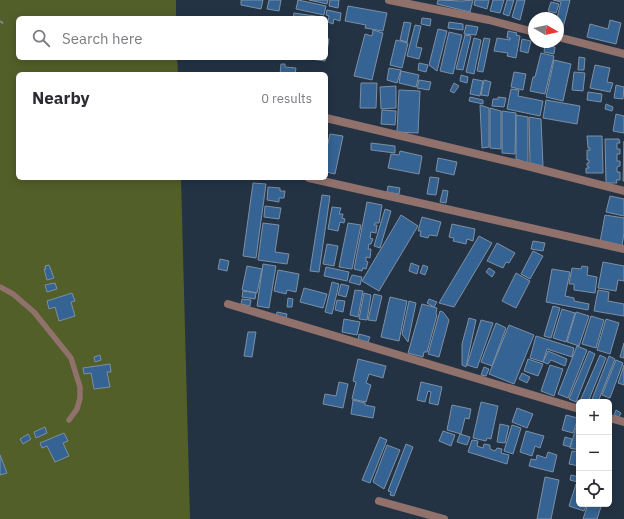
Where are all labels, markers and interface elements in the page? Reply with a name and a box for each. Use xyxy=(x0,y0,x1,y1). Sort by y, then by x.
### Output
north arrow xyxy=(528,12,564,48)
search box xyxy=(16,16,328,60)
icon: search xyxy=(30,27,52,49)
text: Search here xyxy=(62,29,142,48)
text: Nearby xyxy=(32,87,90,109)
text: 0 results xyxy=(261,90,312,107)
map controls xyxy=(576,399,612,507)
button: + xyxy=(576,399,612,435)
button: − xyxy=(576,435,612,471)
button: locate xyxy=(576,471,612,507)

